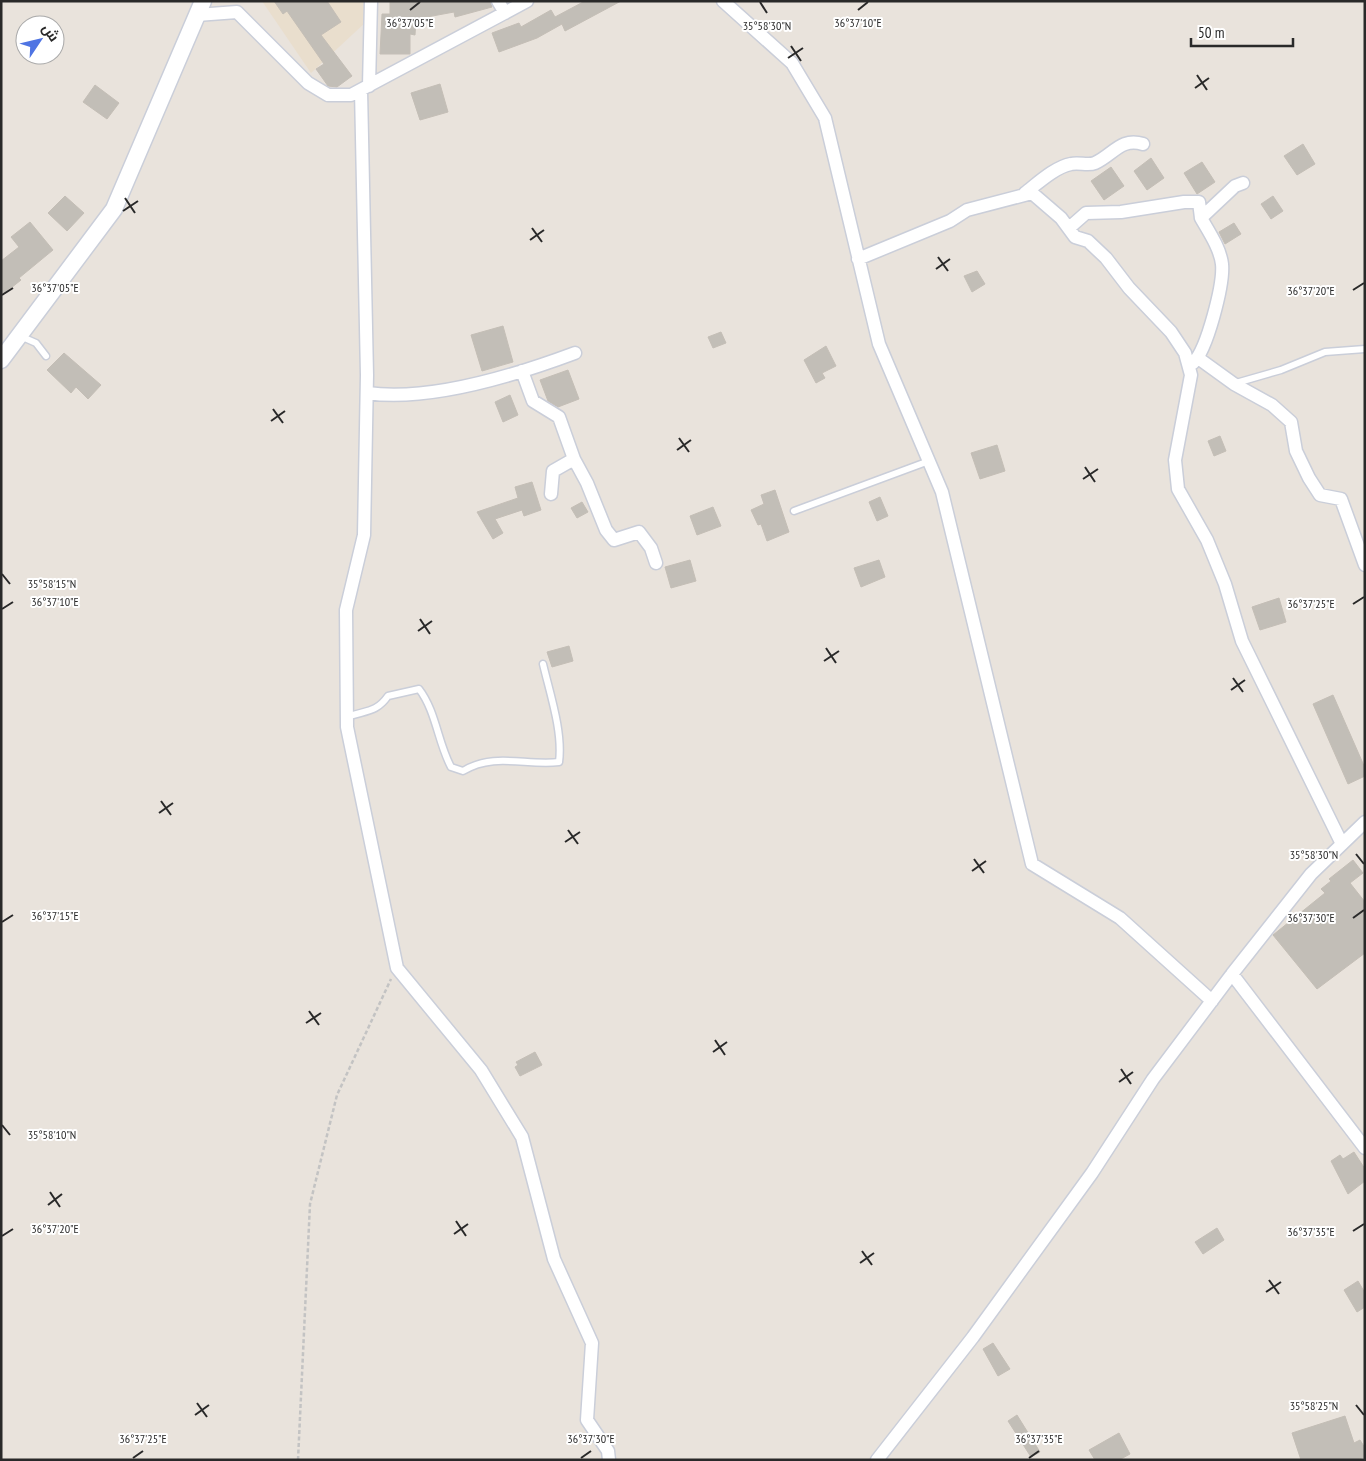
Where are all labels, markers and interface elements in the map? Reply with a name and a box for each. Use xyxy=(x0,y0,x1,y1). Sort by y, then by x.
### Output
north arrow xyxy=(15,15,65,65)
text: 36°37'05"E xyxy=(386,15,434,30)
text: 36°37'10"E xyxy=(834,15,882,30)
scale bar xyxy=(1191,15,1294,47)
text: 35°58'30"N xyxy=(743,18,791,33)
text: ش xyxy=(38,20,63,45)
text: 50 m xyxy=(1198,23,1224,42)
text: 36°37'05"E xyxy=(31,280,79,295)
text: 36°37'20"E xyxy=(1287,283,1335,298)
text: 35°58'15"N xyxy=(28,576,76,591)
text: 36°37'10"E xyxy=(31,594,79,609)
text: 36°37'25"E xyxy=(1287,596,1335,611)
text: 35°58'30"N xyxy=(1290,847,1338,862)
text: 36°37'15"E xyxy=(31,908,79,923)
text: 36°37'30"E xyxy=(1287,910,1335,925)
text: 35°58'10"N xyxy=(28,1127,76,1142)
text: 36°37'20"E xyxy=(31,1221,79,1236)
text: 36°37'35"E xyxy=(1287,1224,1335,1239)
text: 35°58'25"N xyxy=(1290,1398,1338,1413)
text: 36°37'25"E xyxy=(119,1431,167,1446)
text: 36°37'30"E xyxy=(567,1431,615,1446)
text: 36°37'35"E xyxy=(1015,1431,1063,1446)

